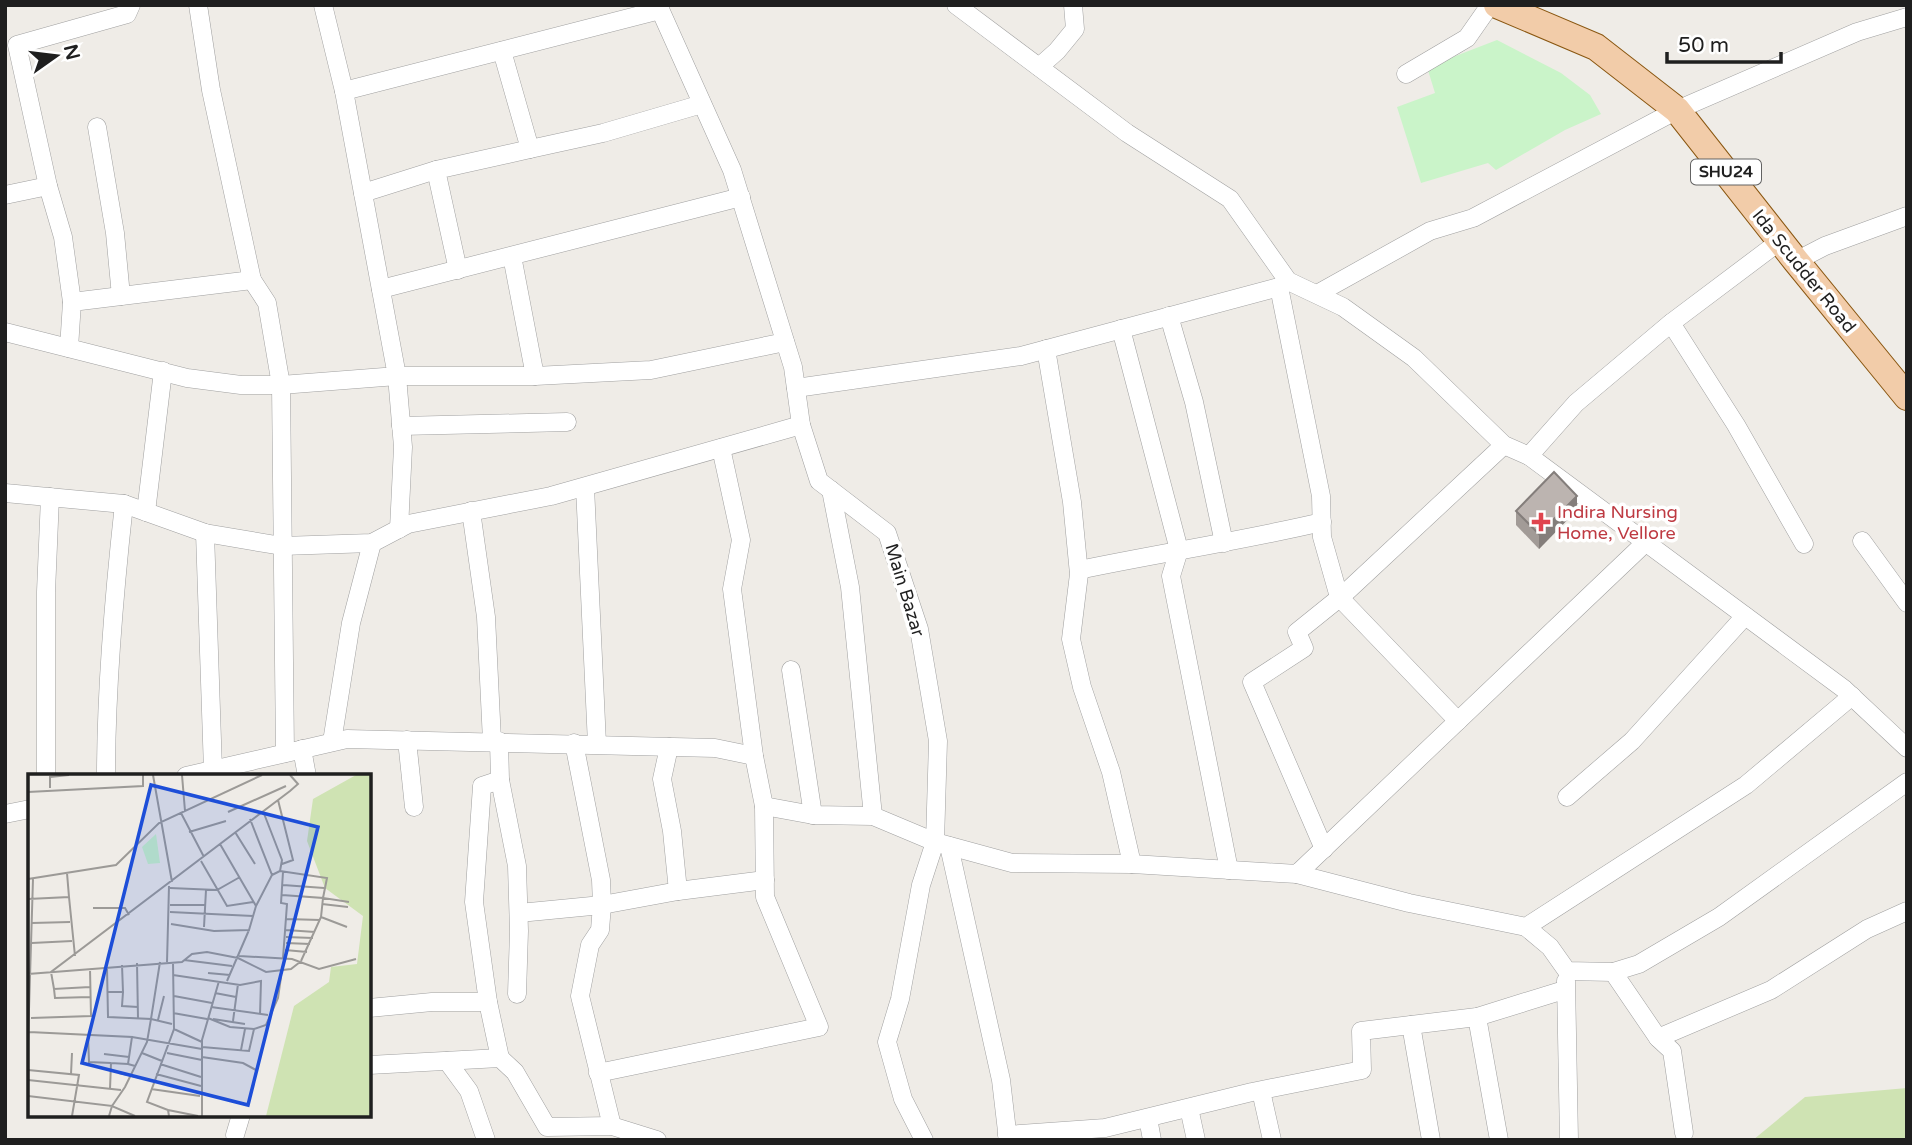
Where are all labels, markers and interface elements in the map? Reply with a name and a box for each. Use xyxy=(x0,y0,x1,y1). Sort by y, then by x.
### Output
north arrow xyxy=(21,21,91,91)
scale bar xyxy=(1667,21,1781,65)
text: 50 m xyxy=(1678,33,1729,58)
text: N xyxy=(59,42,84,62)
road number: SHU24 xyxy=(1691,160,1761,184)
street label: Ida Scudder Road xyxy=(1748,205,1860,337)
place label: Indira Nursing Home, Vellore xyxy=(1557,501,1678,544)
marker: Indira Nursing Home, Vellore xyxy=(1531,512,1551,532)
street label: Main Bazar xyxy=(880,541,930,639)
inset map xyxy=(28,774,371,1117)

